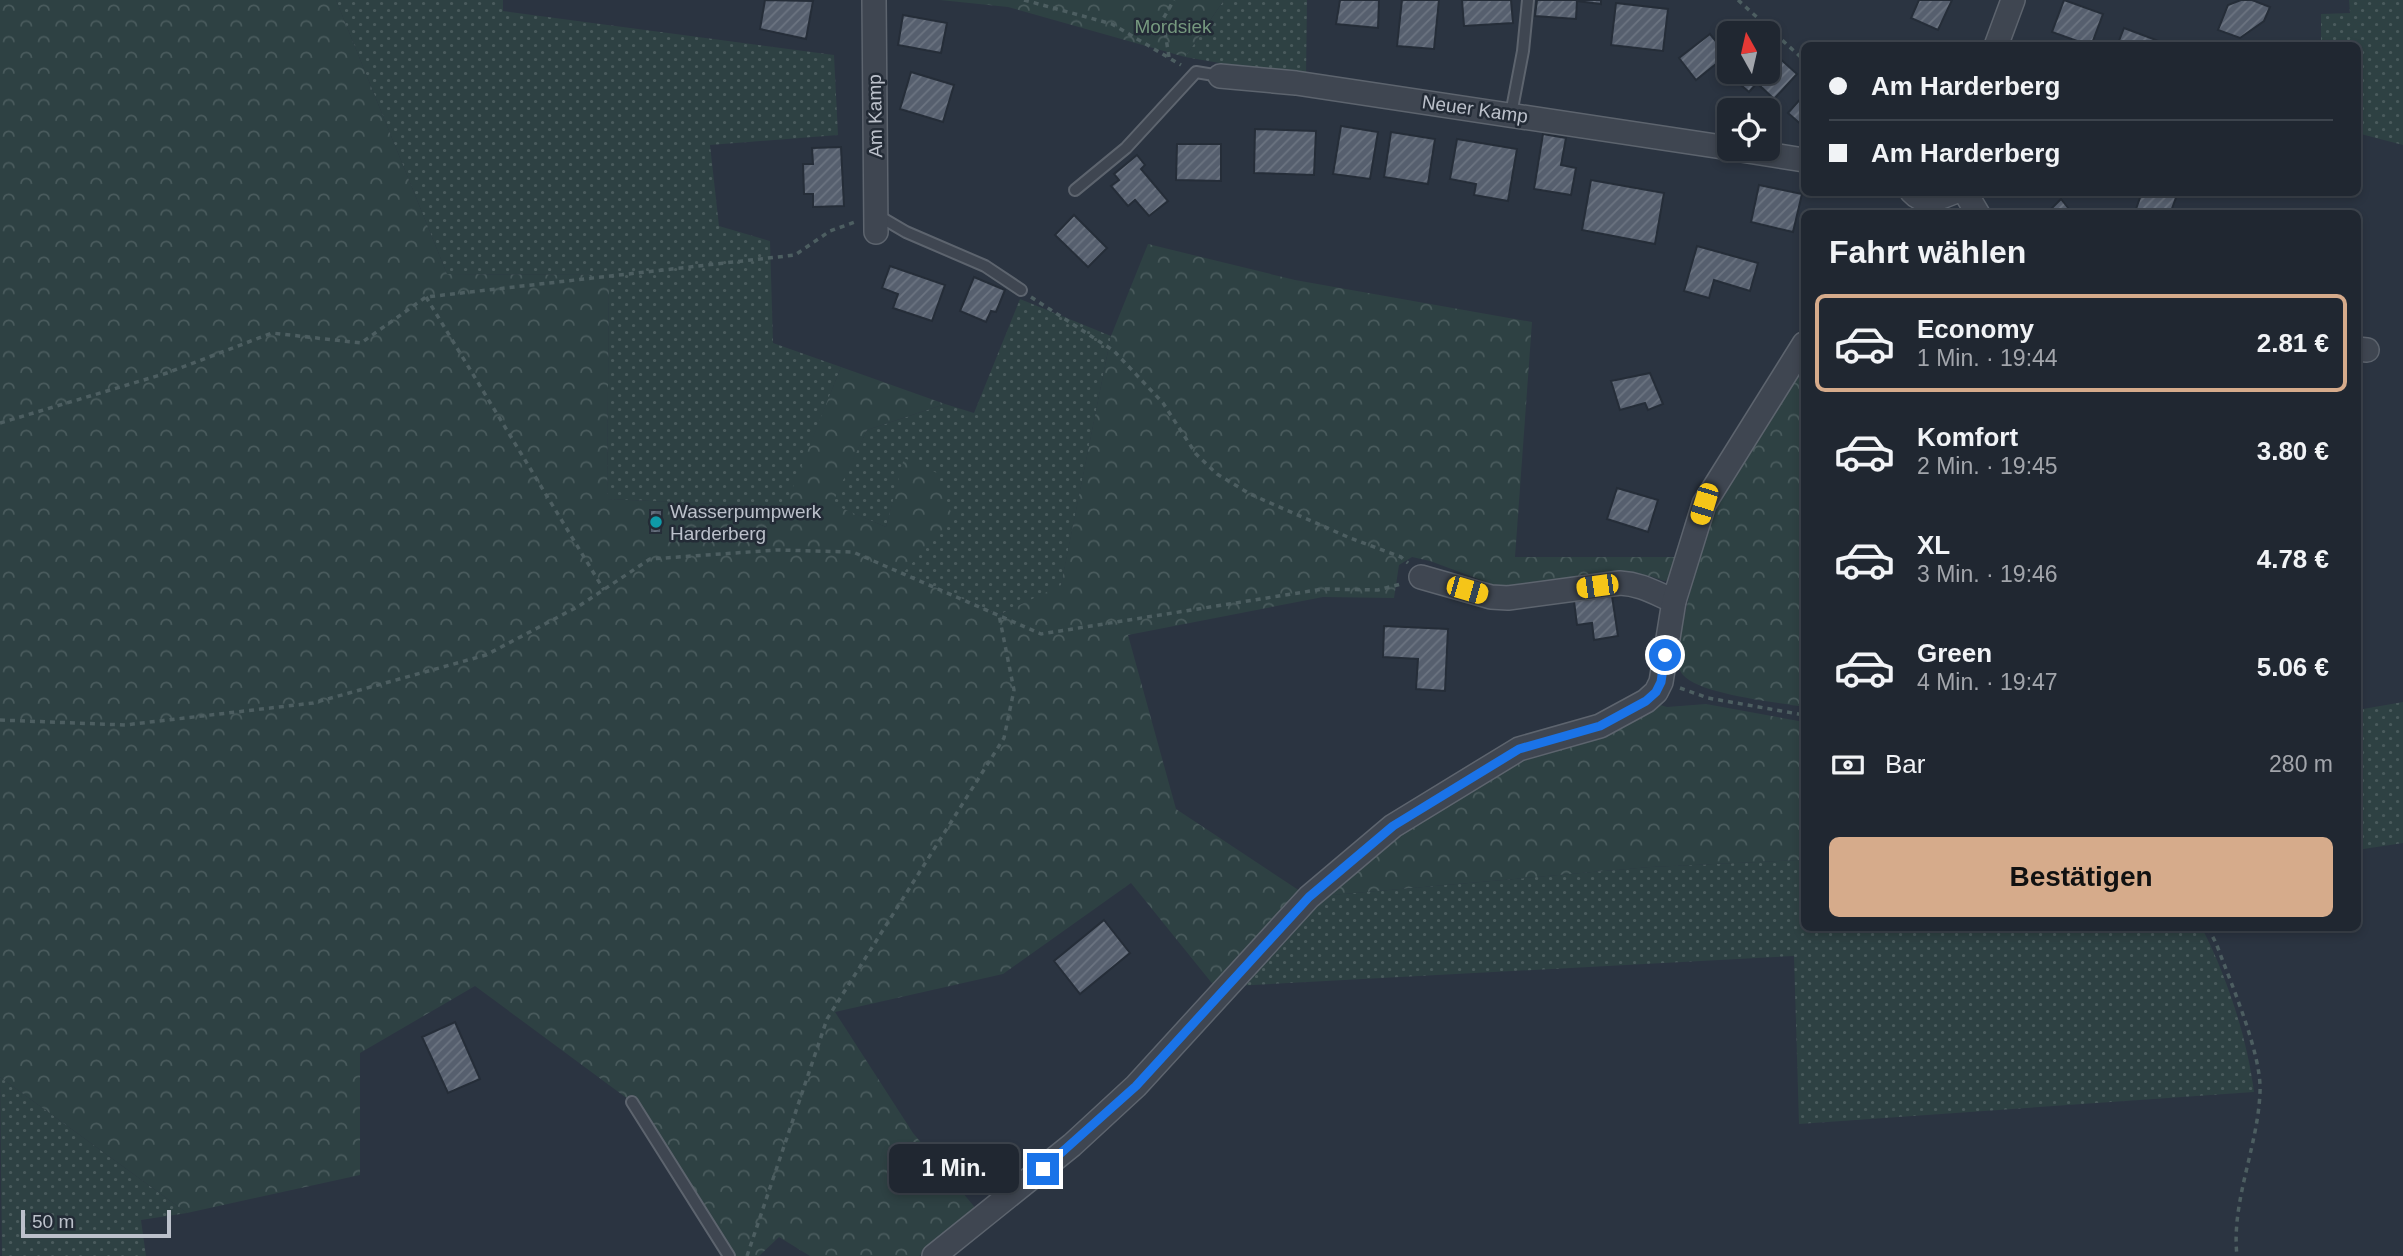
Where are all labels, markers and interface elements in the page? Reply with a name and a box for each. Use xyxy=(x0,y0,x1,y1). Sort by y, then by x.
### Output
park label: Mordsiek xyxy=(1134,16,1212,37)
north arrow xyxy=(1717,21,1780,84)
map controls xyxy=(1717,21,1780,161)
text: Am Harderberg xyxy=(1871,71,2060,101)
street label: Am Kamp xyxy=(864,74,886,158)
street label: Neuer Kamp xyxy=(1421,91,1529,127)
button: locate xyxy=(1717,98,1780,161)
text: Am Harderberg xyxy=(1871,138,2060,168)
text: Fahrt wählen xyxy=(1829,234,2026,270)
icon: car xyxy=(1833,312,1896,375)
text: Economy xyxy=(1917,314,2034,344)
text: 2.81 € xyxy=(2257,328,2329,358)
text: 1 Min. · 19:44 xyxy=(1917,345,2058,371)
icon: car xyxy=(1833,420,1896,483)
text: Komfort xyxy=(1917,422,2018,452)
text: 3.80 € xyxy=(2257,436,2329,466)
text: 2 Min. · 19:45 xyxy=(1917,453,2058,479)
car xyxy=(1688,481,1721,527)
place label: Wasserpumpwerk Harderberg xyxy=(670,501,822,544)
marker: Wasserpumpwerk Harderberg xyxy=(648,514,664,530)
icon: car xyxy=(1833,528,1896,591)
text: XL xyxy=(1917,530,1950,560)
text: 4.78 € xyxy=(2257,544,2329,574)
text: 3 Min. · 19:46 xyxy=(1917,561,2058,587)
car xyxy=(1575,573,1620,599)
car xyxy=(1444,574,1491,606)
icon: car xyxy=(1833,636,1896,699)
text: Green xyxy=(1917,638,1992,668)
route start xyxy=(1649,639,1681,671)
text: 5.06 € xyxy=(2257,652,2329,682)
text: 4 Min. · 19:47 xyxy=(1917,669,2058,695)
icon: cash xyxy=(1829,746,1867,784)
text: Bar xyxy=(1885,749,1925,779)
text: 280 m xyxy=(2269,751,2333,777)
button: Bestätigen xyxy=(1829,837,2333,917)
callout: 1 Min. xyxy=(889,1144,1018,1194)
route end xyxy=(1027,1153,1059,1185)
text: 1 Min. xyxy=(921,1155,987,1181)
scale bar xyxy=(21,1207,172,1239)
text: 50 m xyxy=(32,1211,74,1232)

